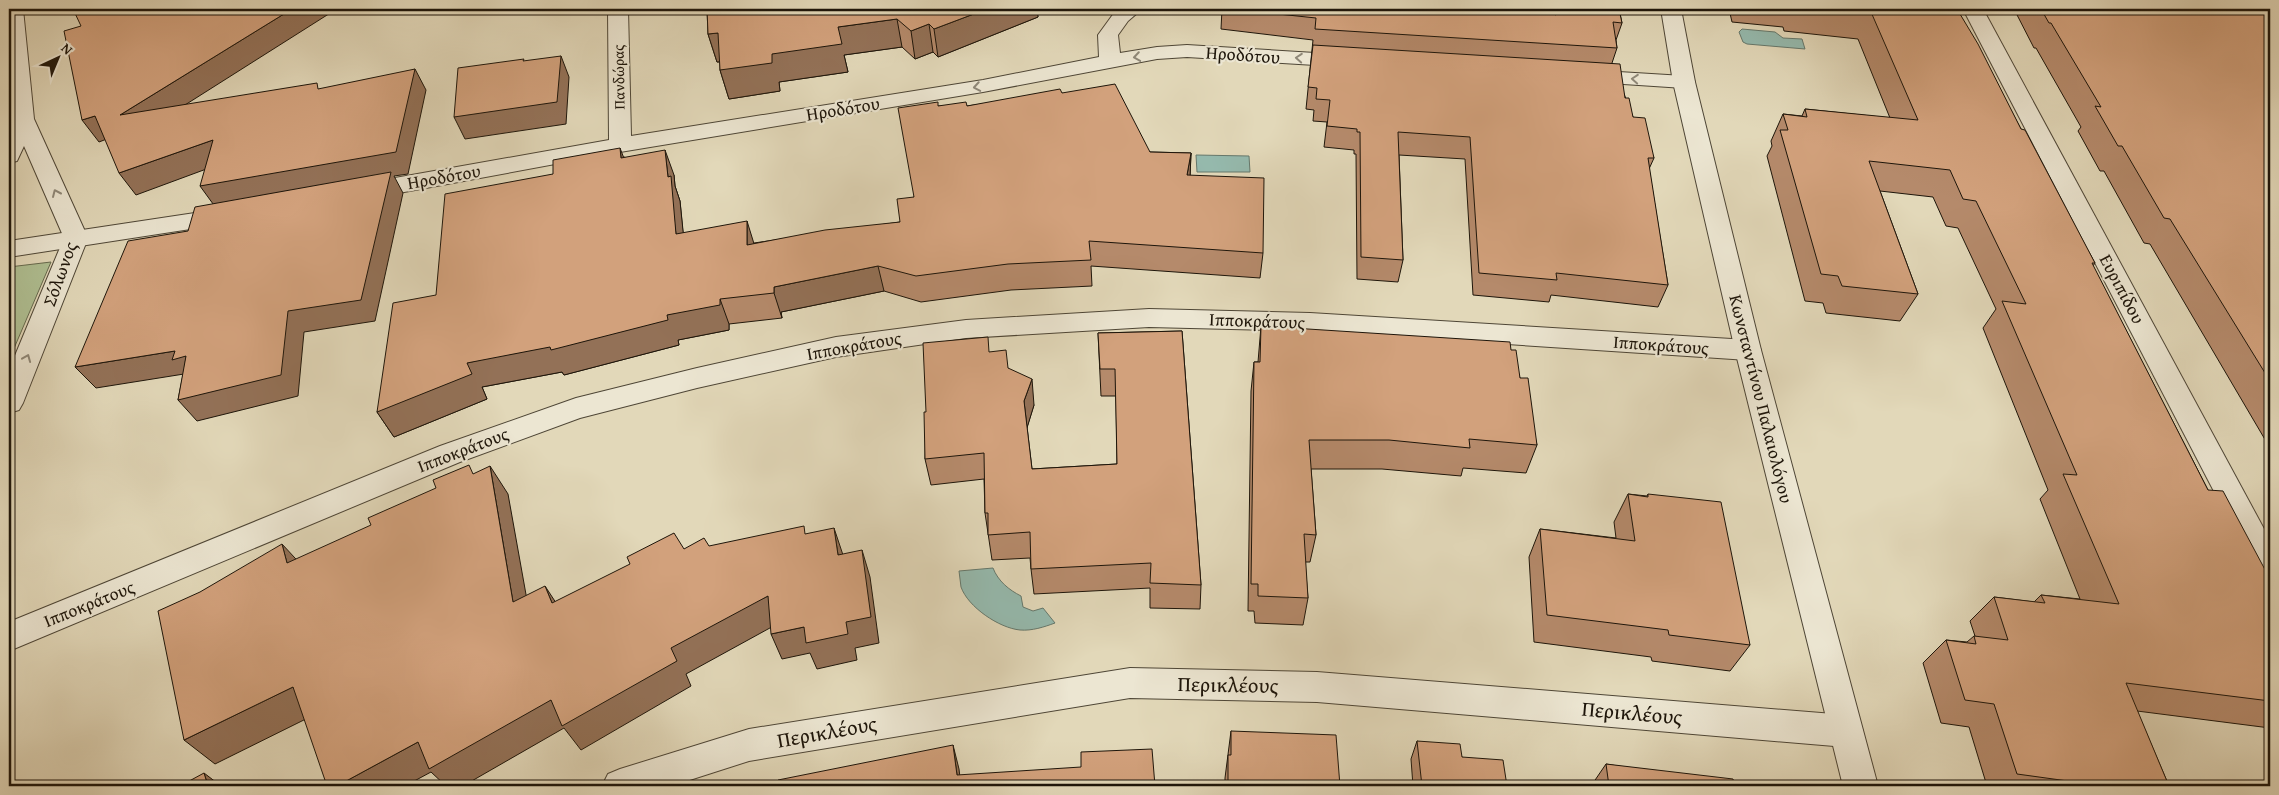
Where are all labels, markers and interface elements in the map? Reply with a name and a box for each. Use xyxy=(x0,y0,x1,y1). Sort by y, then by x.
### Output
north arrow xyxy=(32,32,82,82)
text: N xyxy=(57,38,78,60)
street label: Ηροδότου xyxy=(1205,38,1281,71)
street label: Πανδώρας xyxy=(607,44,630,110)
one-way arrow xyxy=(1132,51,1141,61)
one-way arrow xyxy=(1294,53,1302,64)
one-way arrow xyxy=(1631,74,1639,85)
one-way arrow xyxy=(973,82,981,92)
street label: Ηροδότου xyxy=(804,89,882,128)
street label: Ηροδότου xyxy=(405,157,483,196)
one-way arrow xyxy=(52,189,63,198)
street label: Σόλωνος xyxy=(35,237,84,310)
street label: Ευριπίδου xyxy=(2093,249,2152,328)
street label: Κωνσταντίνου Παλαιολόγου xyxy=(1722,292,1800,506)
street label: Ιπποκράτους xyxy=(1209,305,1306,336)
street label: Ιπποκράτους xyxy=(804,324,904,367)
street label: Ιπποκράτους xyxy=(1612,328,1710,361)
one-way arrow xyxy=(21,354,31,363)
street label: Ιπποκράτους xyxy=(413,420,513,479)
street label: Ιπποκράτους xyxy=(39,573,139,634)
street label: Περικλέους xyxy=(1177,668,1279,701)
street label: Περικλέους xyxy=(1580,693,1684,732)
street label: Περικλέους xyxy=(775,707,879,756)

